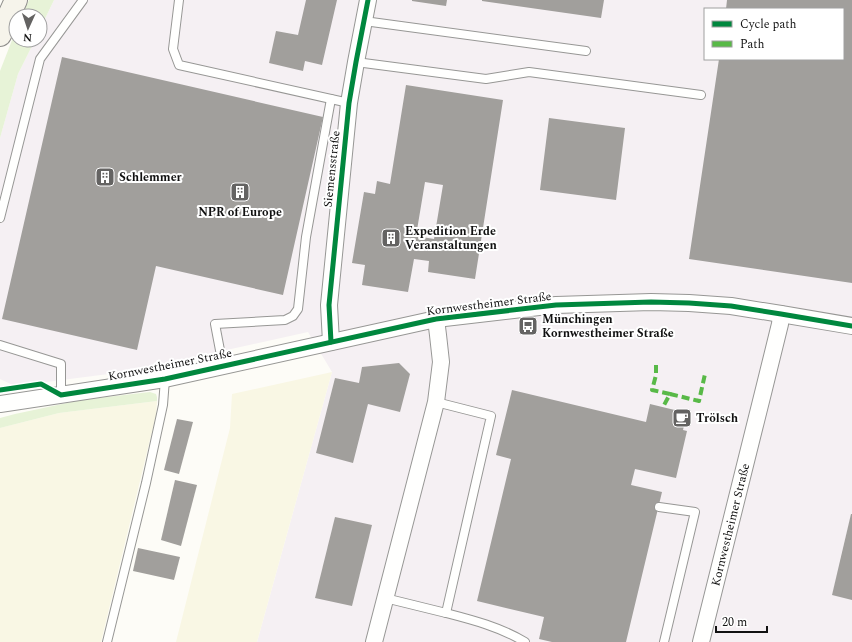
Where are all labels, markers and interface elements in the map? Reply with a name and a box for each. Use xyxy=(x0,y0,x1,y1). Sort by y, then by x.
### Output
north arrow xyxy=(8,8,48,48)
legend xyxy=(704,8,844,60)
text: Cycle path xyxy=(740,15,797,34)
text: N xyxy=(23,29,32,46)
text: Path xyxy=(740,35,765,54)
street label: Siemensstraße xyxy=(319,129,346,208)
building icon: Schlemmer xyxy=(94,166,116,188)
place label: Schlemmer xyxy=(119,168,183,187)
building icon: NPR of Europe xyxy=(229,181,251,203)
place label: NPR of Europe xyxy=(198,203,282,222)
place label: Expedition Erde Veranstaltungen xyxy=(405,222,498,255)
building icon: Expedition Erde Veranstaltungen xyxy=(380,227,402,249)
street label: Kornwestheimer Straße xyxy=(425,287,553,321)
place label: Münchingen Kornwestheimer Straße xyxy=(542,310,674,343)
bus stop icon: Münchingen Kornwestheimer Straße xyxy=(517,315,539,337)
street label: Kornwestheimer Straße xyxy=(106,344,234,386)
cafe icon: Trölsch xyxy=(671,407,693,429)
place label: Trölsch xyxy=(696,409,739,428)
street label: Kornwestheimer Straße xyxy=(706,461,755,588)
scale bar xyxy=(716,608,767,634)
text: 20 m xyxy=(722,613,747,632)

